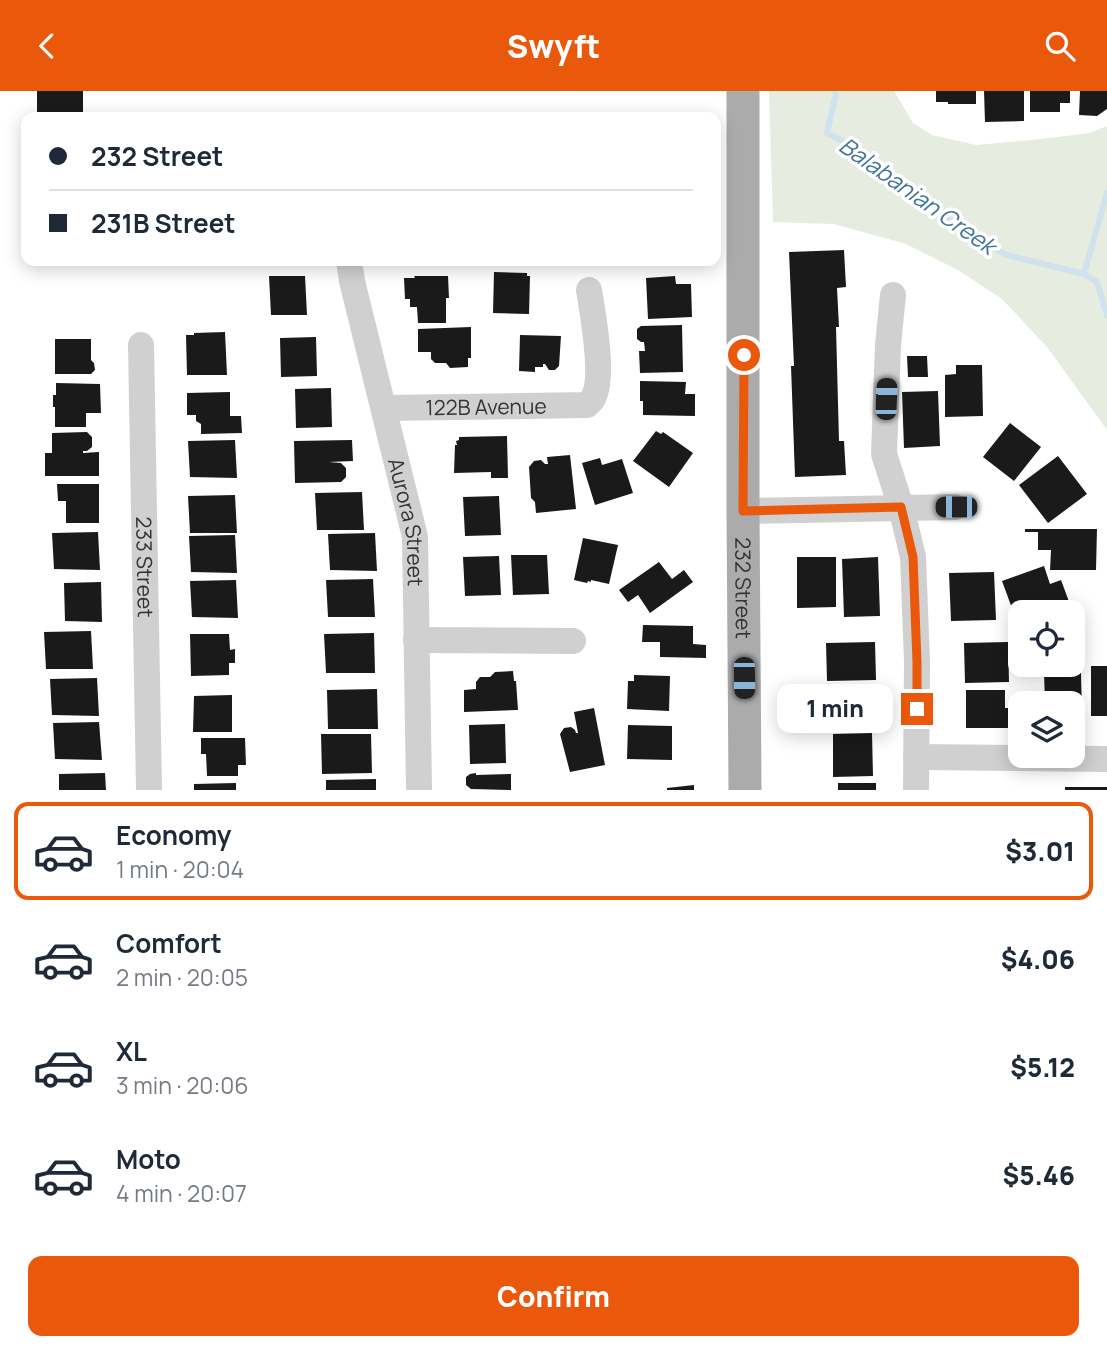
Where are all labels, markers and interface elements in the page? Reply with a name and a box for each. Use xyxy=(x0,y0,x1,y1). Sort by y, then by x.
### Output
text: Swyft xyxy=(507,24,600,68)
icon: back xyxy=(28,27,66,65)
icon: search xyxy=(1041,27,1079,65)
water label: Balabanian Creek xyxy=(833,129,1006,263)
text: 232 Street xyxy=(91,138,223,174)
text: 231B Street xyxy=(91,205,236,241)
route start xyxy=(728,339,760,371)
car xyxy=(875,378,898,420)
street label: 122B Avenue xyxy=(425,392,547,421)
street label: Aurora Street xyxy=(382,455,430,587)
car xyxy=(936,497,978,518)
street label: 233 Street xyxy=(130,516,160,618)
street label: 232 Street xyxy=(729,537,758,639)
map controls xyxy=(1008,600,1085,768)
button: locate xyxy=(1008,600,1085,677)
car xyxy=(734,657,755,699)
callout: 1 min xyxy=(777,685,892,733)
button: layers xyxy=(1008,691,1085,768)
text: 1 min xyxy=(806,692,864,724)
route end xyxy=(901,693,933,725)
text: Economy xyxy=(116,817,231,853)
icon: car xyxy=(32,820,95,883)
text: $3.01 xyxy=(1005,833,1075,869)
text: 1 min · 20:04 xyxy=(116,853,244,885)
text: Comfort xyxy=(116,925,222,961)
icon: car xyxy=(32,928,95,991)
text: $4.06 xyxy=(1001,941,1075,977)
text: 2 min · 20:05 xyxy=(116,961,248,993)
text: XL xyxy=(116,1033,147,1069)
icon: car xyxy=(32,1036,95,1099)
text: $5.12 xyxy=(1010,1049,1075,1085)
text: 3 min · 20:06 xyxy=(116,1069,249,1101)
text: Moto xyxy=(116,1141,181,1177)
icon: car xyxy=(32,1144,95,1207)
text: $5.46 xyxy=(1003,1157,1075,1193)
text: 4 min · 20:07 xyxy=(116,1177,247,1209)
button: Confirm xyxy=(28,1256,1079,1336)

